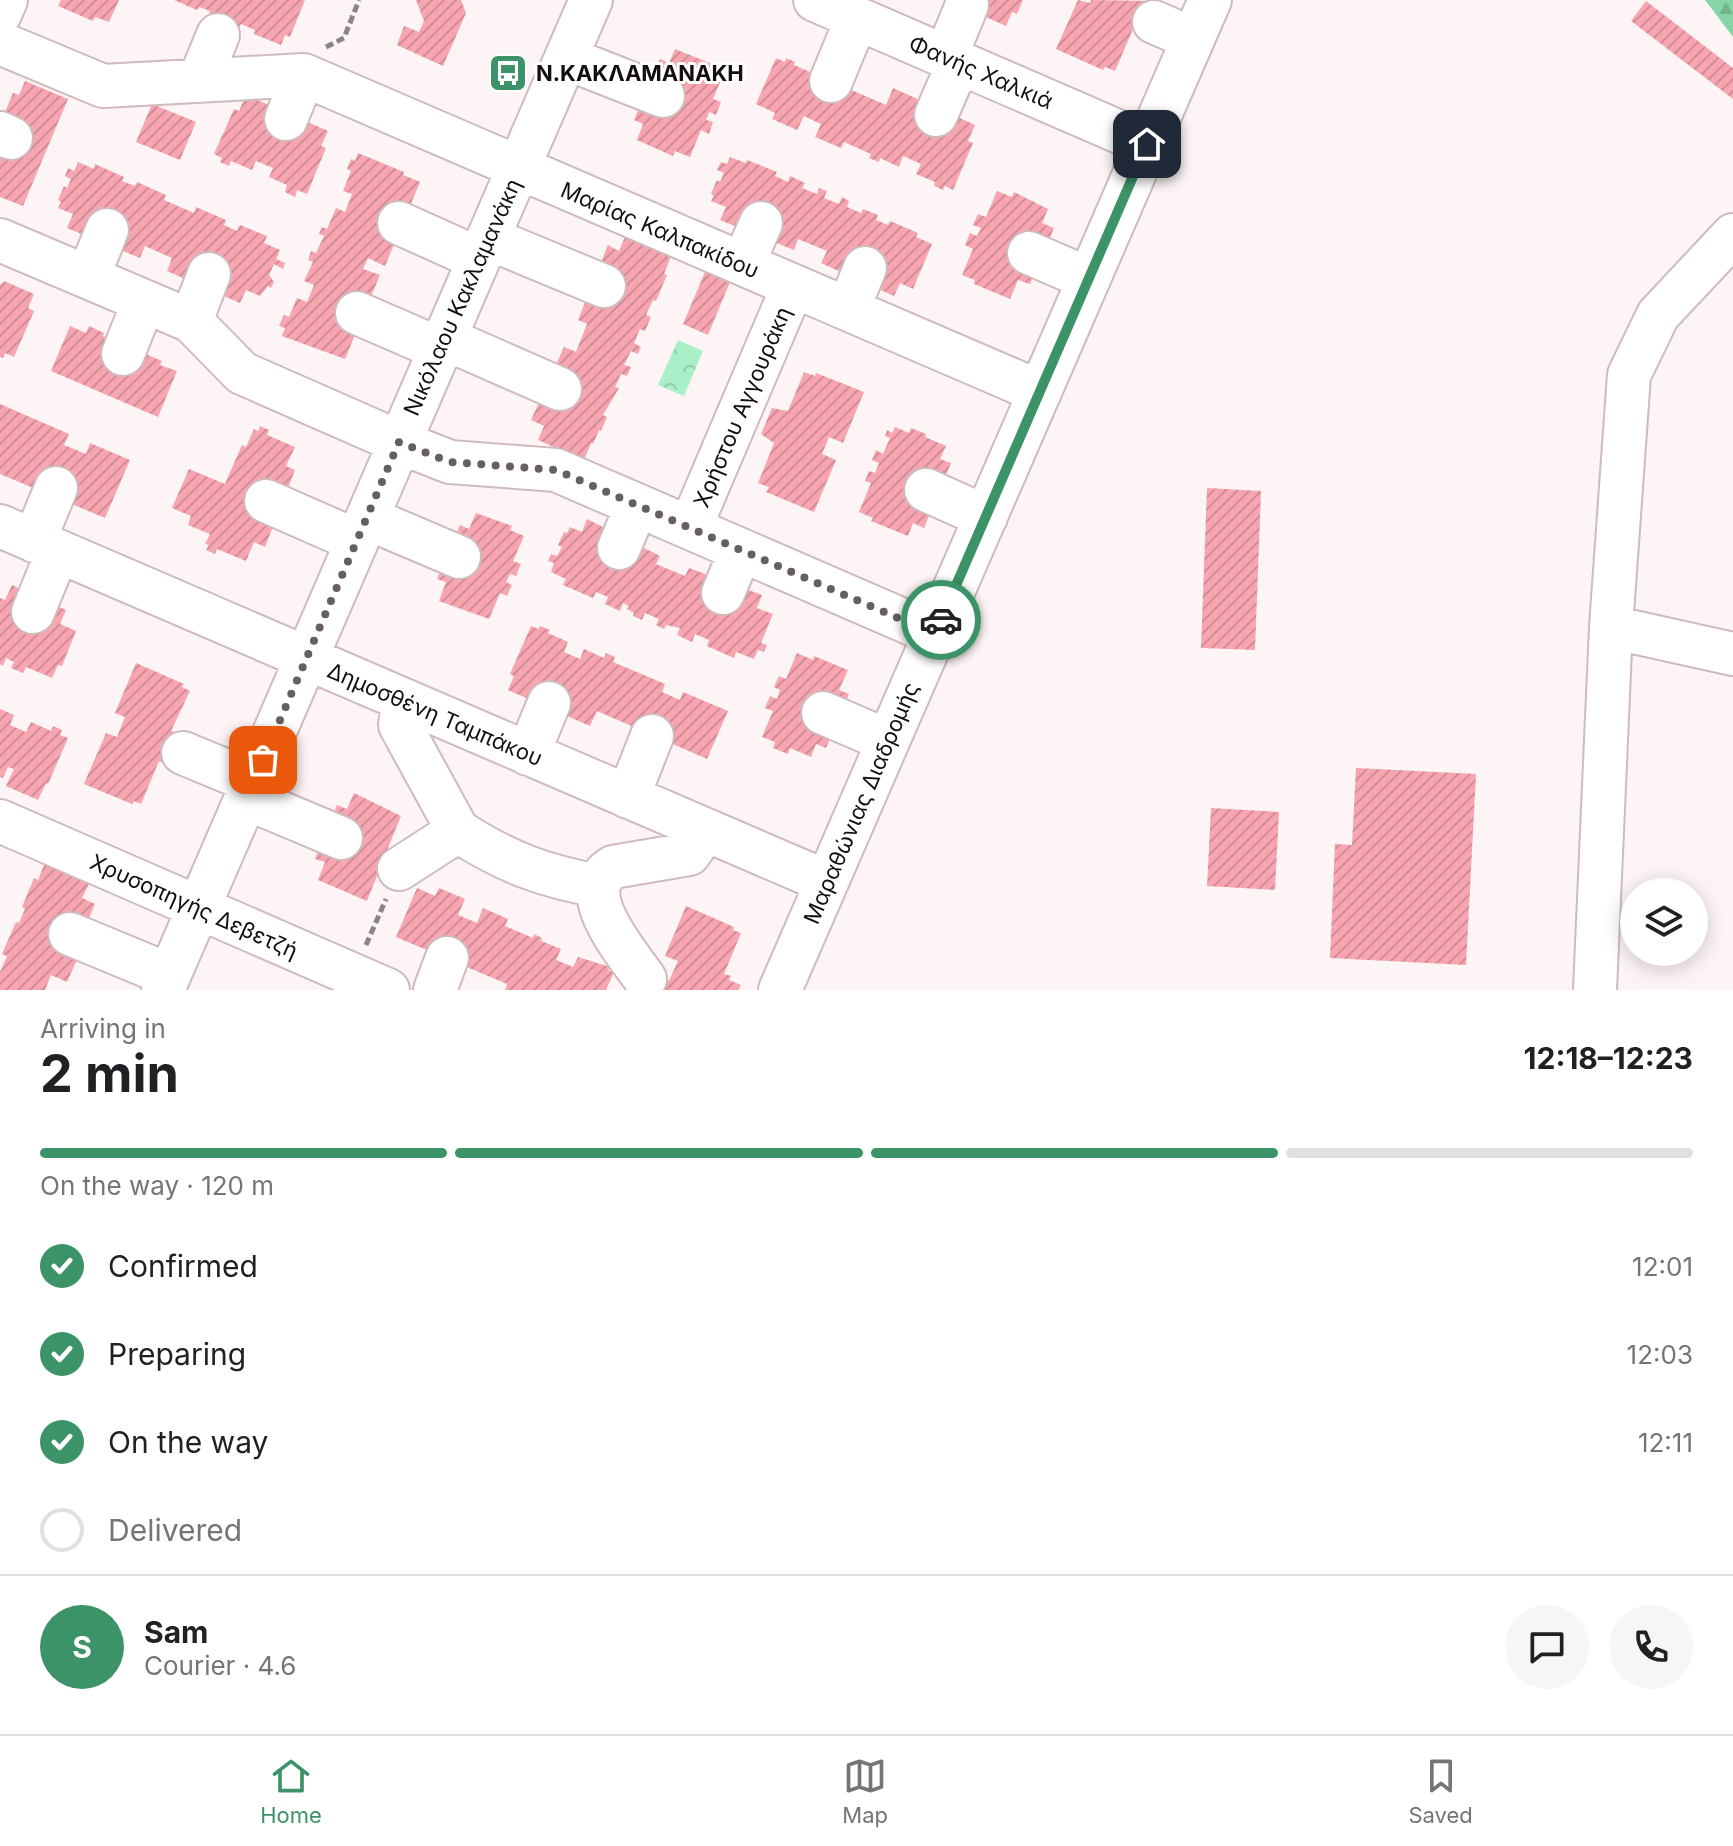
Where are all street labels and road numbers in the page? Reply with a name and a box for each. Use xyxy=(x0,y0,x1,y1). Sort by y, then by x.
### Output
street label: Φανής Χαλκιά xyxy=(905,30,1057,114)
street label: Νικόλαου Κακλαμανάκη xyxy=(398,175,526,419)
street label: Μαρίας Καλπακίδου xyxy=(557,176,763,284)
street label: Χρήστου Αγγουράκη xyxy=(688,303,796,511)
street label: Δημοσθένη Ταμπάκου xyxy=(324,657,546,771)
street label: Μαραθώνιας Διαδρομής xyxy=(798,678,924,928)
street label: Χρυσοπηγής Δεβετζή xyxy=(86,848,302,964)

